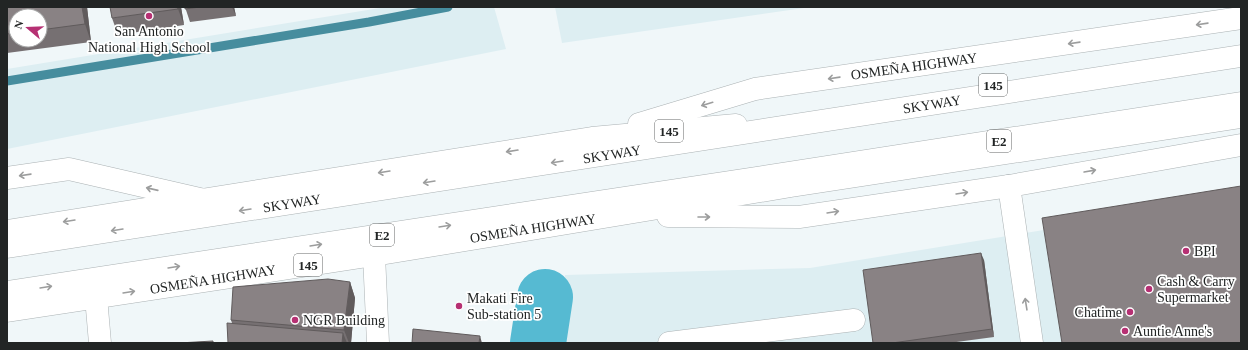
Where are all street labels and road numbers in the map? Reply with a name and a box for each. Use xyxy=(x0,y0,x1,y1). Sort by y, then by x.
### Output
street label: OSMEÑA HIGHWAY xyxy=(850,50,978,83)
road number: 145 xyxy=(979,74,1007,96)
street label: SKYWAY xyxy=(902,93,962,116)
road number: 145 xyxy=(655,120,683,142)
road number: E2 xyxy=(987,130,1011,152)
street label: SKYWAY xyxy=(582,143,642,166)
street label: SKYWAY xyxy=(262,192,322,215)
street label: OSMEÑA HIGHWAY xyxy=(469,211,597,246)
road number: E2 xyxy=(370,224,394,246)
road number: 145 xyxy=(294,254,322,276)
street label: OSMEÑA HIGHWAY xyxy=(149,262,277,297)

